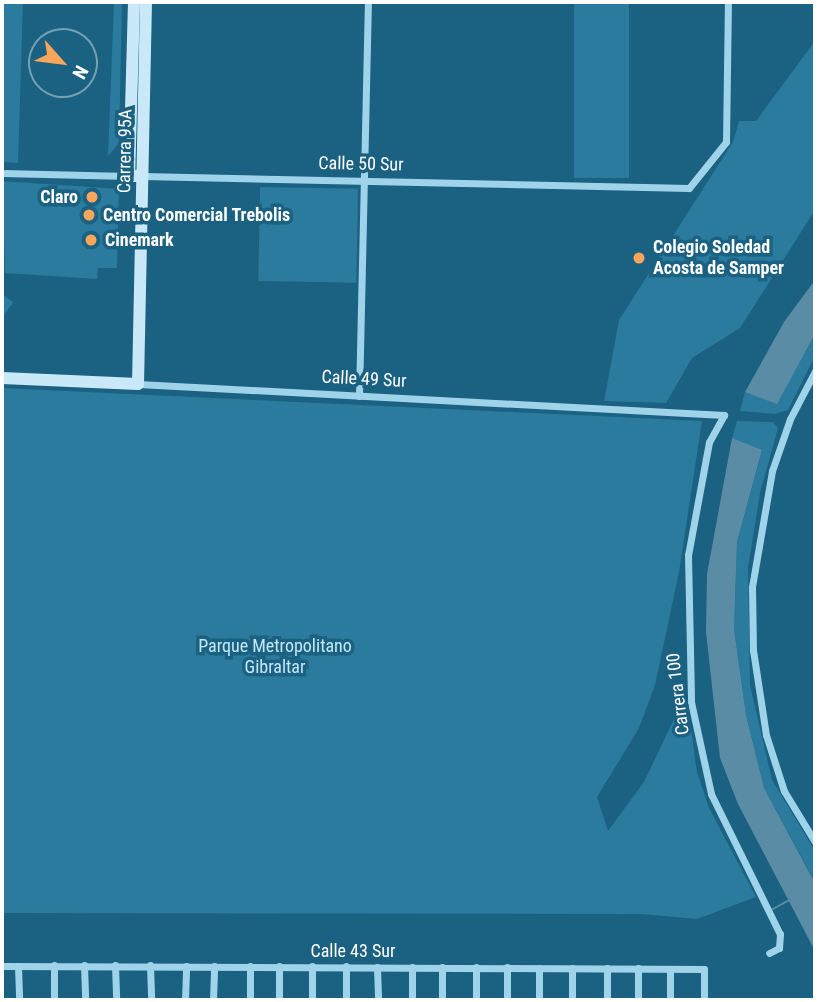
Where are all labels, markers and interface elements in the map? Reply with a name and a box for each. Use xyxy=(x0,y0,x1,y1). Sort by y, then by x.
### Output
north arrow xyxy=(28,28,98,98)
text: N xyxy=(67,62,93,83)
street label: Carrera 95A xyxy=(113,109,137,193)
street label: Calle 50 Sur xyxy=(318,152,404,176)
place label: Claro xyxy=(40,186,78,208)
marker: Claro xyxy=(84,189,100,205)
place label: Centro Comercial Trebolis xyxy=(103,204,291,226)
marker: Centro Comercial Trebolis xyxy=(81,207,97,223)
place label: Cinemark xyxy=(105,229,174,251)
marker: Cinemark xyxy=(83,232,99,248)
place label: Colegio Soledad Acosta de Samper xyxy=(653,237,784,280)
marker: Colegio Soledad Acosta de Samper xyxy=(631,250,647,266)
street label: Calle 49 Sur xyxy=(321,366,407,392)
park label: Parque Metropolitano Gibraltar xyxy=(198,636,352,678)
street label: Carrera 100 xyxy=(662,652,694,736)
street label: Calle 43 Sur xyxy=(310,940,396,962)

